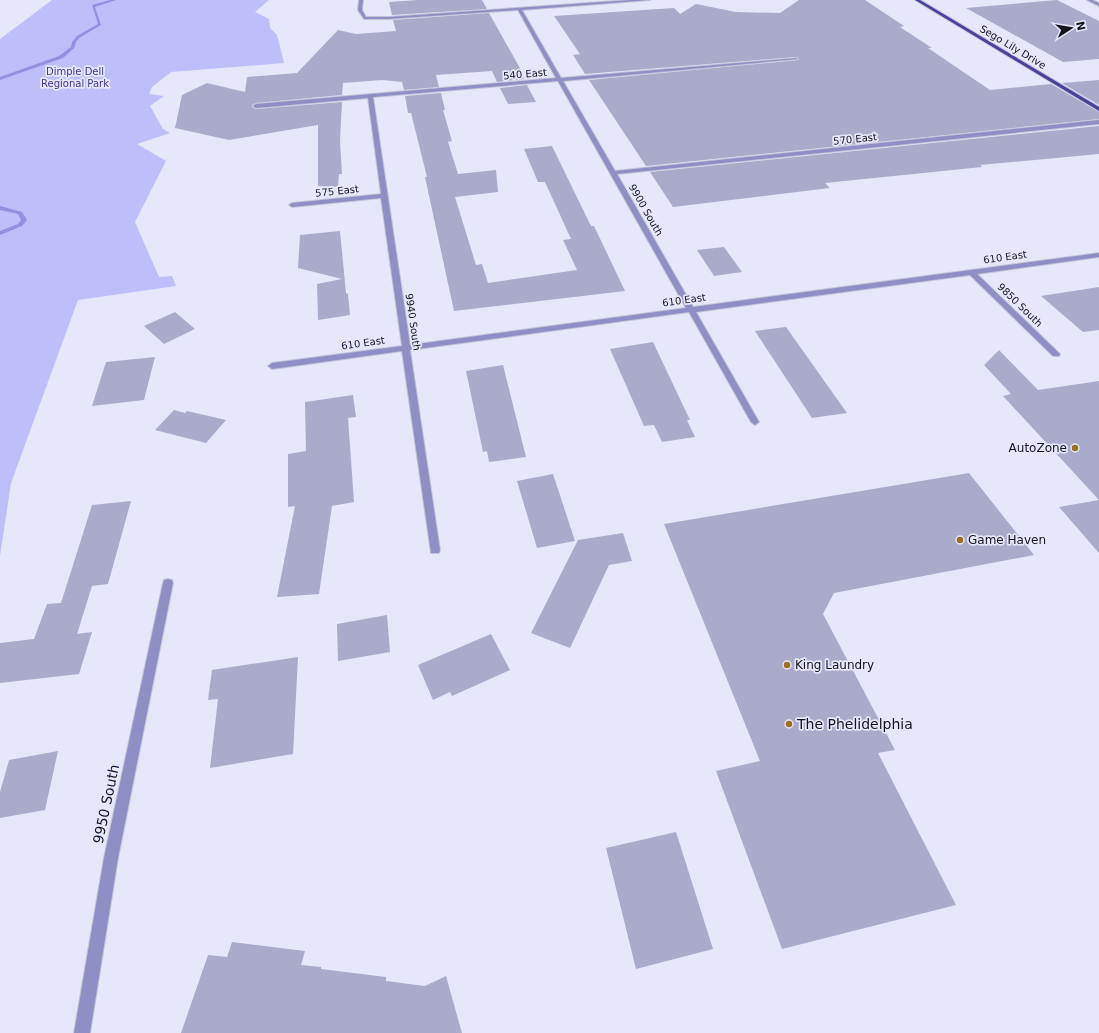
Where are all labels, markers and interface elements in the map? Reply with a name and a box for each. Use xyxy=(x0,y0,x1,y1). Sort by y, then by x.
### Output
north arrow xyxy=(1051,8,1091,48)
text: N xyxy=(1073,20,1088,32)
street label: Sego Lily Drive xyxy=(978,23,1048,71)
park label: Dimple Dell Regional Park xyxy=(41,66,109,89)
street label: 540 East xyxy=(503,67,547,81)
street label: 570 East xyxy=(833,131,877,147)
street label: 9900 South xyxy=(627,182,665,238)
street label: 575 East xyxy=(315,183,359,199)
street label: 610 East xyxy=(983,248,1028,265)
street label: 9850 South xyxy=(995,281,1045,329)
street label: 610 East xyxy=(662,291,707,308)
street label: 9940 South xyxy=(404,293,422,351)
street label: 610 East xyxy=(341,334,386,351)
place label: AutoZone xyxy=(1009,441,1067,455)
marker: AutoZone xyxy=(1070,443,1080,453)
place label: Game Haven xyxy=(968,533,1046,547)
marker: Game Haven xyxy=(955,535,965,545)
place label: King Laundry xyxy=(795,658,874,672)
marker: King Laundry xyxy=(782,660,792,670)
place label: The Phelidelphia xyxy=(796,716,913,732)
marker: The Phelidelphia xyxy=(784,719,794,729)
street label: 9950 South xyxy=(90,763,122,845)

